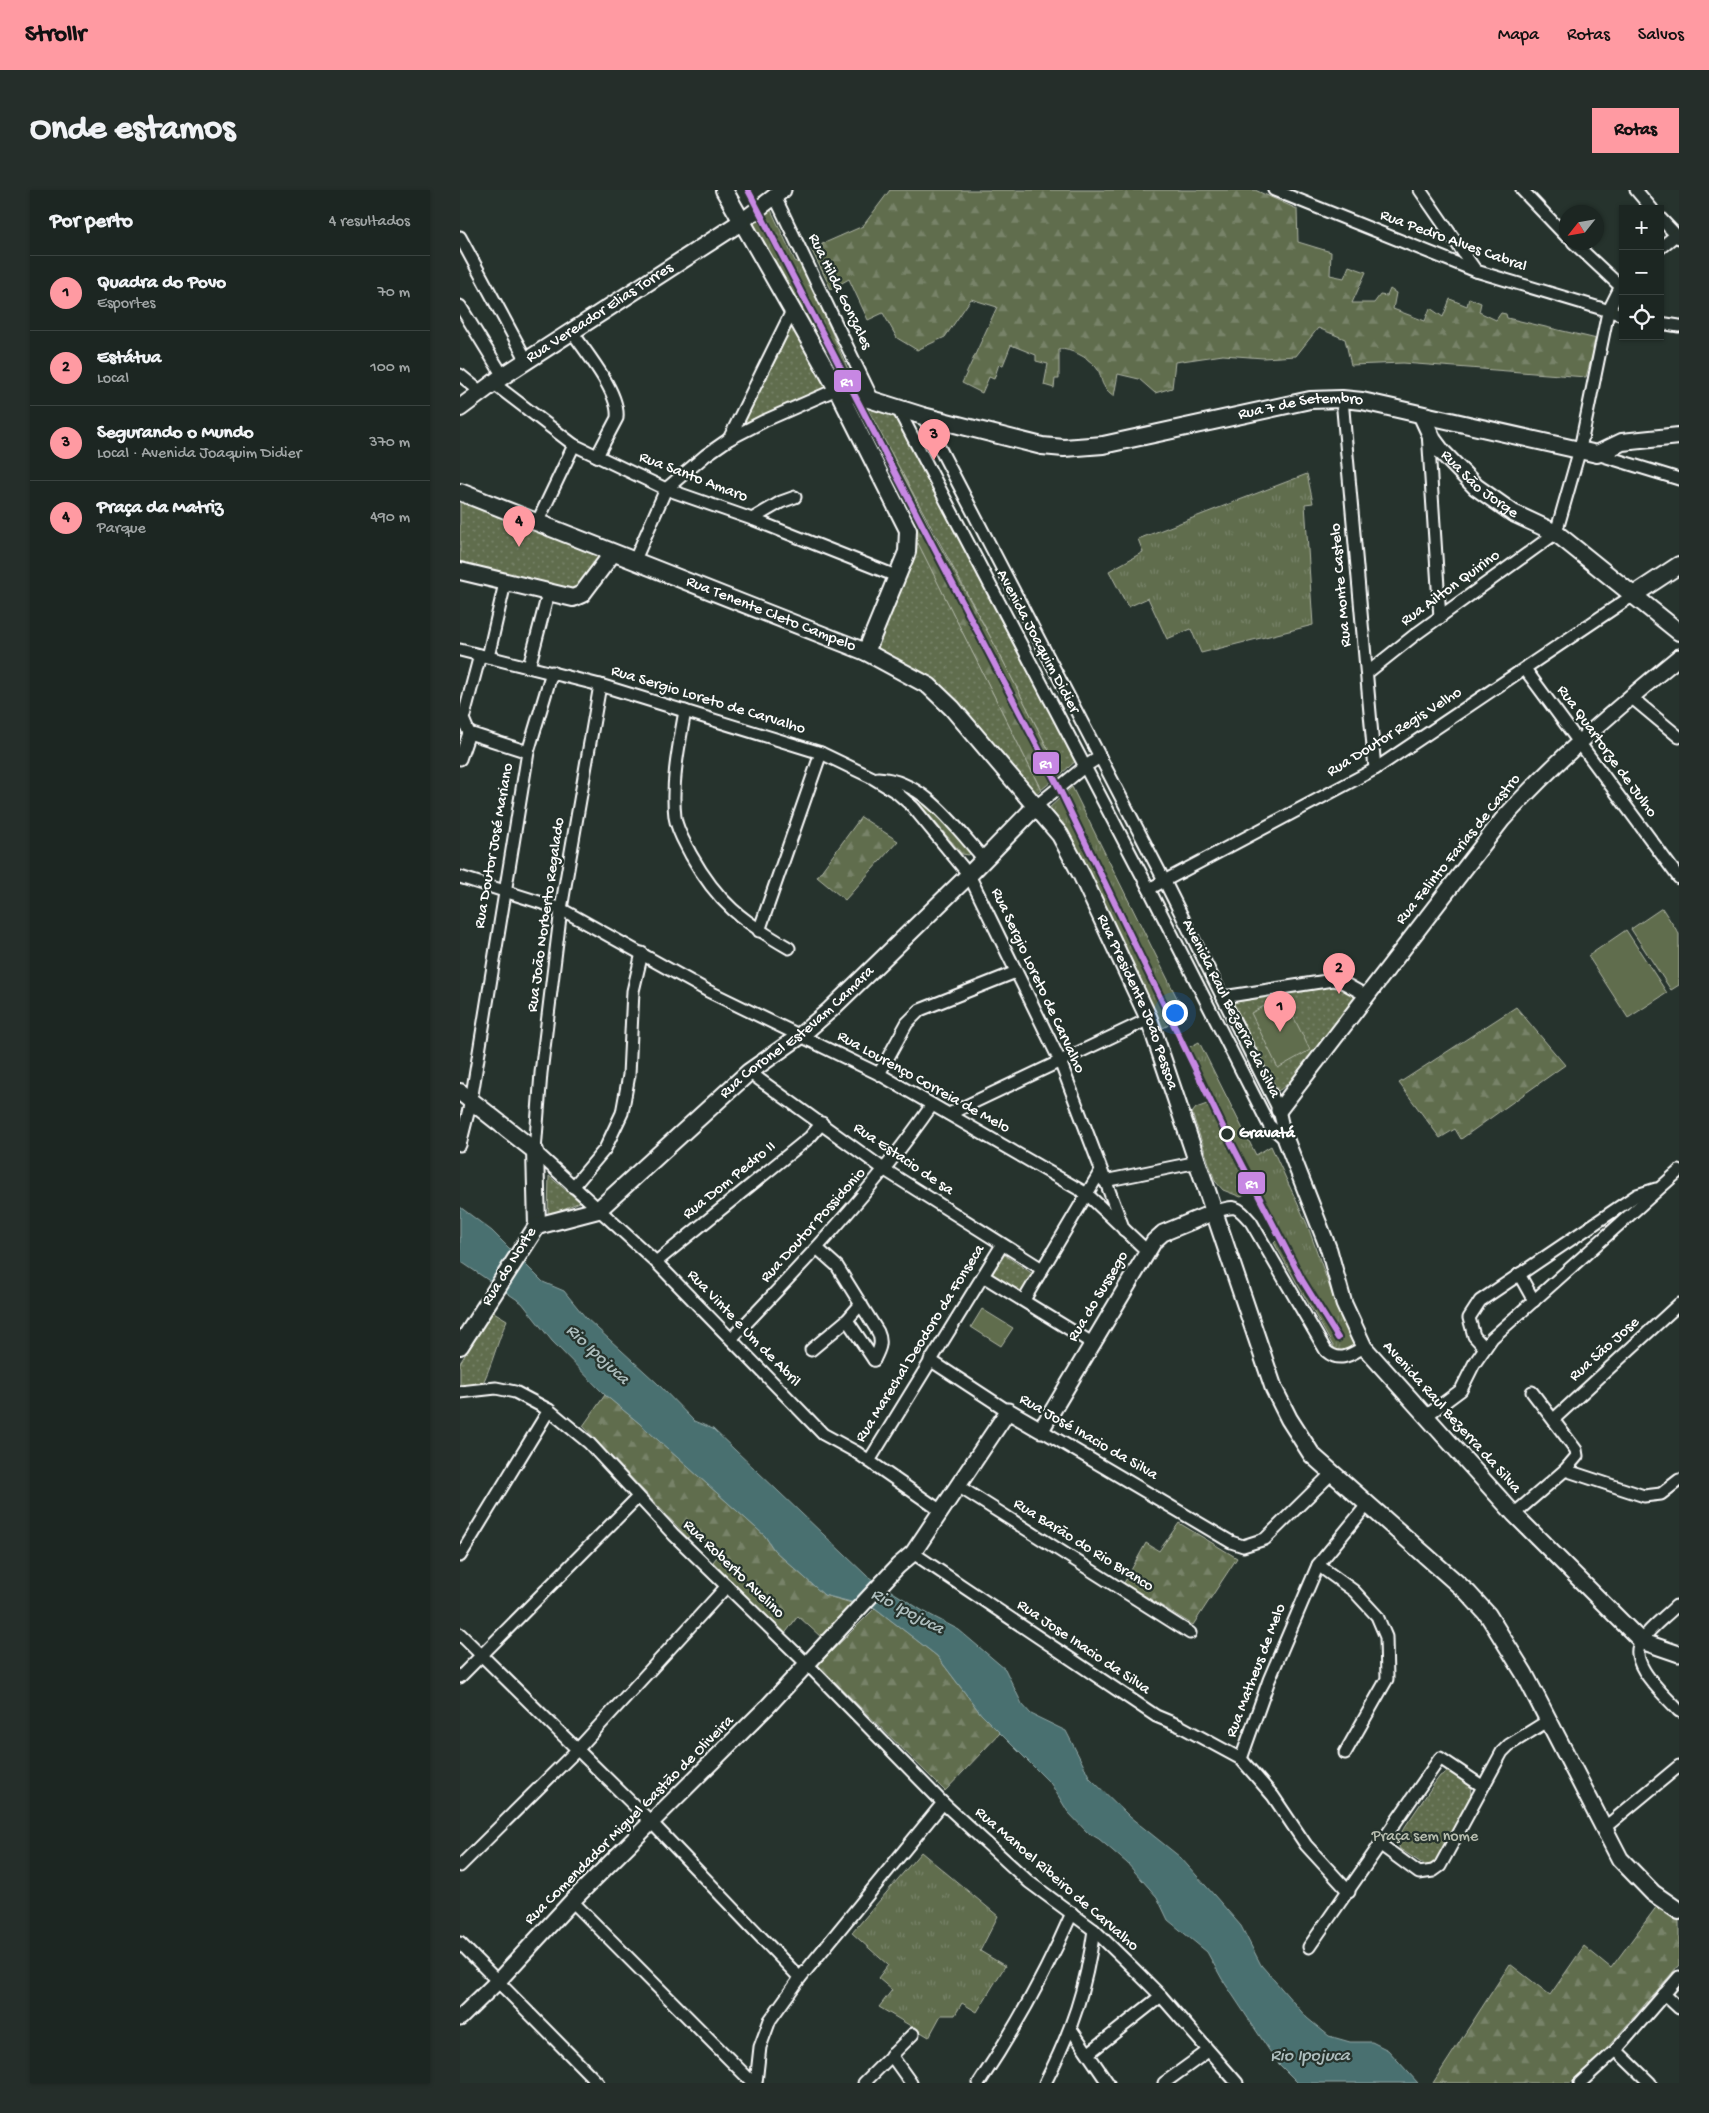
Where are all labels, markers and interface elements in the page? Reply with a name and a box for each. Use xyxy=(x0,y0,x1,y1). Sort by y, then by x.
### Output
text: Strollr xyxy=(25,21,86,50)
text: Mapa xyxy=(1498,25,1539,46)
text: Rotas xyxy=(1567,25,1610,46)
text: Salvos xyxy=(1638,25,1684,46)
button: Rotas xyxy=(1592,108,1679,153)
text: Onde estamos xyxy=(30,110,235,151)
north arrow xyxy=(1559,205,1604,250)
map controls xyxy=(1619,205,1664,340)
button: + xyxy=(1619,205,1664,250)
street label: Rua Pedro Alves Cabral xyxy=(1377,207,1529,277)
text: Por perto xyxy=(50,210,133,235)
text: 4 resultados xyxy=(329,213,410,232)
street label: Rua Hilda Gonzales xyxy=(803,231,876,354)
button: − xyxy=(1619,250,1664,295)
street label: Rua Vereador Elias Torres xyxy=(523,258,678,368)
text: Quadra do Povo xyxy=(97,272,226,295)
text: 1 xyxy=(63,284,69,303)
text: 70 m xyxy=(377,284,410,303)
text: Esportes xyxy=(97,295,155,314)
button: locate xyxy=(1619,295,1664,340)
text: Estátua xyxy=(97,347,161,370)
text: 2 xyxy=(62,359,70,378)
text: 100 m xyxy=(370,359,410,378)
line badge: R1 xyxy=(833,369,862,393)
text: Local xyxy=(97,370,129,389)
text: R1 xyxy=(840,375,854,392)
street label: Rua 7 de Setembro xyxy=(1237,389,1364,425)
pin: 3 xyxy=(918,419,950,460)
text: Segurando o Mundo xyxy=(97,422,254,445)
text: 3 xyxy=(62,434,70,453)
text: 370 m xyxy=(369,434,410,453)
text: Local · Avenida Joaquim Didier xyxy=(97,445,302,464)
street label: Rua São Jorge xyxy=(1436,446,1522,524)
street label: Rua Santo Amaro xyxy=(636,449,750,507)
text: Praça da Matriz xyxy=(97,497,223,520)
pin: 4 xyxy=(503,506,535,547)
text: 4 xyxy=(62,509,70,528)
text: 490 m xyxy=(370,509,410,528)
text: Parque xyxy=(97,520,146,539)
street label: Rua Monte Castelo xyxy=(1327,522,1357,648)
street label: Rua Ailton Quirino xyxy=(1398,547,1504,631)
street label: Avenida Joaquim Didier xyxy=(991,567,1084,718)
street label: Rua Tenente Cleto Campelo xyxy=(683,572,858,656)
street label: Rua Sergio Loreto de Carvalho xyxy=(609,662,807,740)
street label: Rua Quartorze de Julho xyxy=(1552,682,1660,822)
street label: Rua Doutor Regis Velho xyxy=(1324,684,1466,782)
line badge: R1 xyxy=(1032,751,1060,775)
text: R1 xyxy=(1039,757,1053,774)
street label: Rua Doutor José Mariano xyxy=(471,762,519,930)
street label: Rua Felinto Farias de Castro xyxy=(1392,771,1526,929)
street label: Rua João Norberto Regalado xyxy=(524,816,570,1014)
street label: Rua Sergio Loreto de Carvalho xyxy=(986,885,1088,1077)
street label: Rua Presidente João Pessoa xyxy=(1092,912,1182,1093)
street label: Avenida Raul Bezerra da Silva xyxy=(1177,916,1284,1103)
pin: 2 xyxy=(1323,953,1355,994)
street label: Rua Coronel Estevam Camara xyxy=(716,962,880,1103)
pin: 1 xyxy=(1264,991,1296,1032)
your location xyxy=(1162,1000,1188,1026)
street label: Rua Lourenço Correia de Melo xyxy=(833,1028,1013,1138)
street label: Rua Estacio de sa xyxy=(849,1119,958,1201)
place label: Gravatá xyxy=(1239,1125,1296,1144)
marker: Gravatá xyxy=(1219,1126,1235,1142)
street label: Rua Dom Pedro II xyxy=(680,1138,780,1224)
street label: Rua Doutor Possidonio xyxy=(757,1164,871,1288)
line badge: R1 xyxy=(1237,1171,1266,1195)
text: R1 xyxy=(1245,1177,1259,1194)
street label: Rua do Norte xyxy=(478,1223,542,1310)
street label: Rua Marechal Deodoro da Fonseca xyxy=(852,1241,991,1446)
street label: Rua do Sussego xyxy=(1064,1248,1134,1346)
street label: Rua Vinte e Um de Abril xyxy=(682,1266,804,1392)
street label: Rua São Jose xyxy=(1566,1313,1645,1386)
water label: Rio Ipojuca xyxy=(561,1320,634,1390)
street label: Avenida Raul Bezerra da Silva xyxy=(1378,1338,1525,1499)
street label: Rua José Inacio da Silva xyxy=(1015,1391,1162,1486)
street label: Rua Barão do Rio Branco xyxy=(1009,1495,1157,1597)
street label: Rua Roberto Avelino xyxy=(678,1517,788,1623)
water label: Rio Ipojuca xyxy=(867,1584,948,1640)
street label: Rua Jose Inacio da Silva xyxy=(1013,1596,1154,1700)
street label: Rua Matheus de Melo xyxy=(1223,1601,1291,1741)
street label: Rua Comendador Miguel Gastão de Oliveira xyxy=(521,1711,740,1930)
street label: Rua Manoel Ribeiro de Carvalho xyxy=(970,1804,1142,1956)
park label: Praça sem nome xyxy=(1371,1828,1479,1847)
water label: Rio Ipojuca xyxy=(1270,2046,1351,2067)

